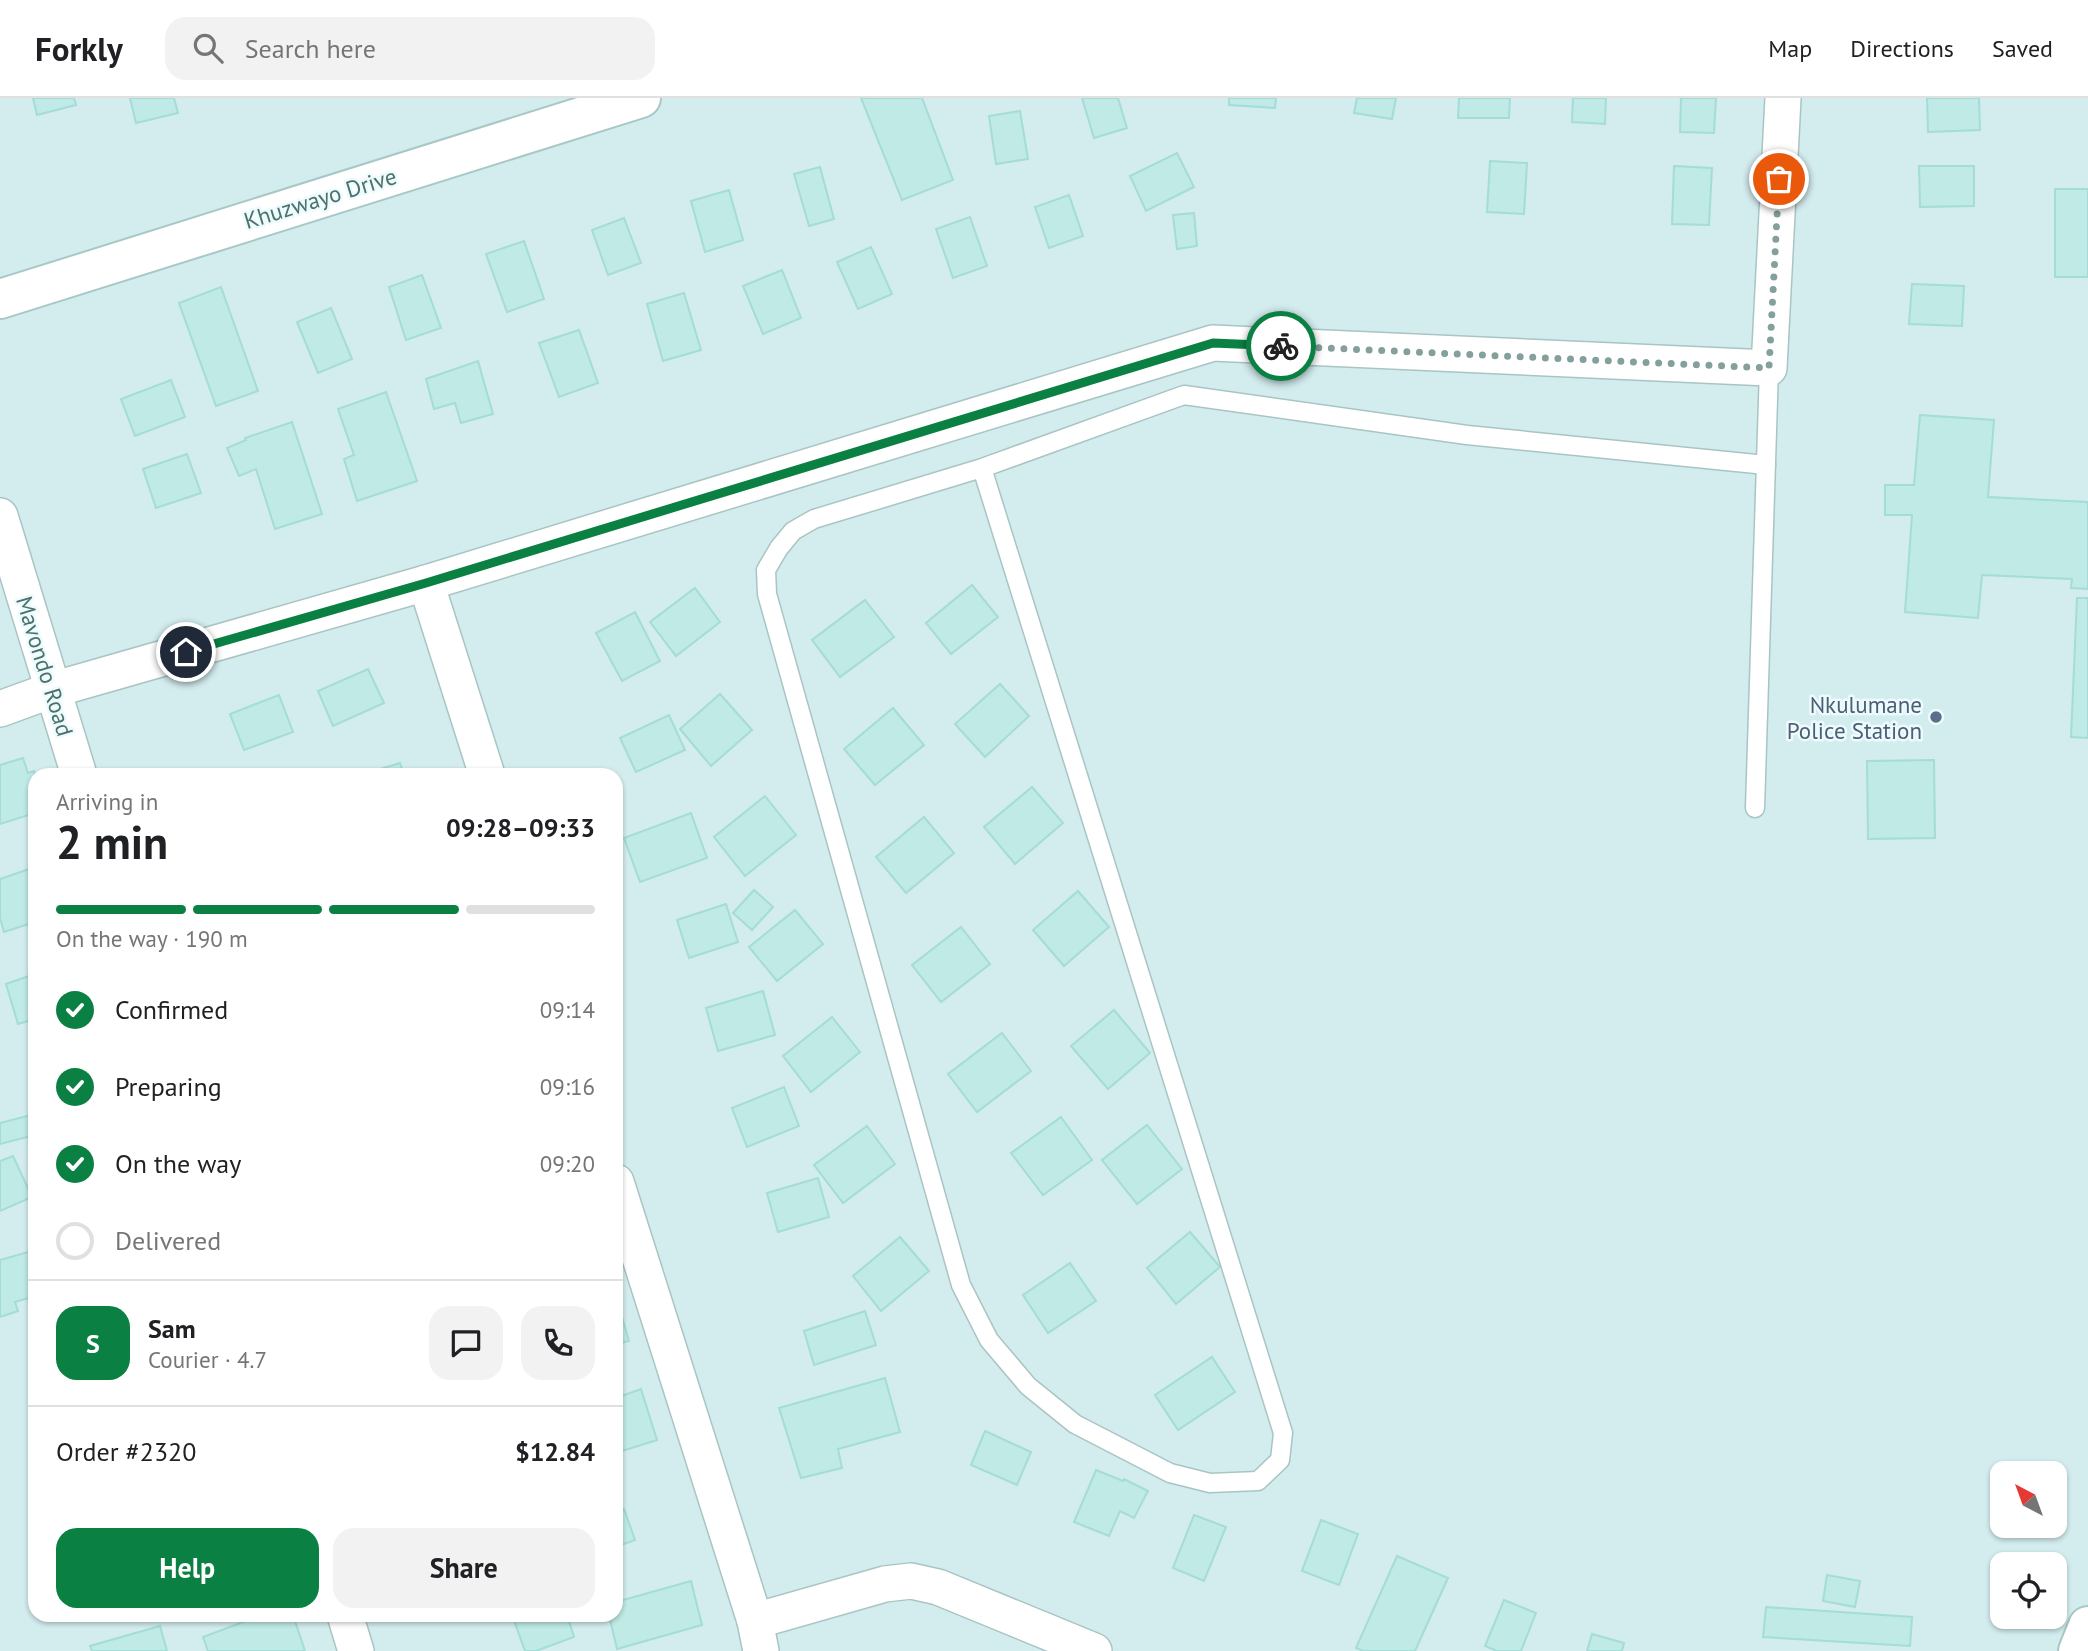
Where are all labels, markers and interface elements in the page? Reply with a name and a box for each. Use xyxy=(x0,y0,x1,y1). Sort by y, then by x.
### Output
search box xyxy=(165,17,655,80)
text: Forkly xyxy=(35,27,123,70)
icon: search xyxy=(189,29,227,67)
text: Search here xyxy=(245,32,376,65)
text: Map xyxy=(1768,33,1812,64)
text: Directions xyxy=(1850,33,1954,64)
text: Saved xyxy=(1992,33,2053,64)
pin xyxy=(1749,149,1809,209)
icon: bag xyxy=(1760,160,1798,198)
street label: Khuzwayo Drive xyxy=(240,161,400,235)
courier xyxy=(1246,311,1316,381)
icon: bike xyxy=(1262,327,1300,365)
street label: Mavondo Road xyxy=(10,592,80,740)
pin xyxy=(156,622,216,682)
icon: home xyxy=(167,633,205,671)
place label: Nkulumane Police Station xyxy=(1787,690,1922,745)
marker: Nkulumane Police Station xyxy=(1928,709,1944,725)
text: Arriving in xyxy=(56,787,158,816)
text: 09:28–09:33 xyxy=(446,811,595,844)
text: 2 min xyxy=(56,812,168,872)
text: On the way · 190 m xyxy=(56,924,248,953)
icon: check xyxy=(56,991,94,1029)
text: Confirmed xyxy=(115,993,228,1026)
text: 09:14 xyxy=(540,995,595,1024)
icon: check xyxy=(56,1068,94,1106)
text: Preparing xyxy=(115,1070,222,1103)
text: 09:16 xyxy=(540,1072,595,1101)
icon: check xyxy=(56,1145,94,1183)
text: On the way xyxy=(115,1147,241,1180)
text: 09:20 xyxy=(540,1149,595,1178)
text: Delivered xyxy=(115,1224,221,1257)
button: chat xyxy=(429,1306,503,1380)
button: phone xyxy=(521,1306,595,1380)
text: Sam xyxy=(148,1312,196,1345)
text: S xyxy=(86,1327,100,1360)
text: Courier · 4.7 xyxy=(148,1345,267,1374)
text: Order #2320 xyxy=(56,1435,196,1468)
text: $12.84 xyxy=(515,1435,595,1468)
north arrow xyxy=(1990,1461,2067,1538)
map controls xyxy=(1990,1461,2067,1629)
button: Help xyxy=(56,1528,319,1608)
button: Share xyxy=(333,1528,595,1608)
button: locate xyxy=(1990,1552,2067,1629)

